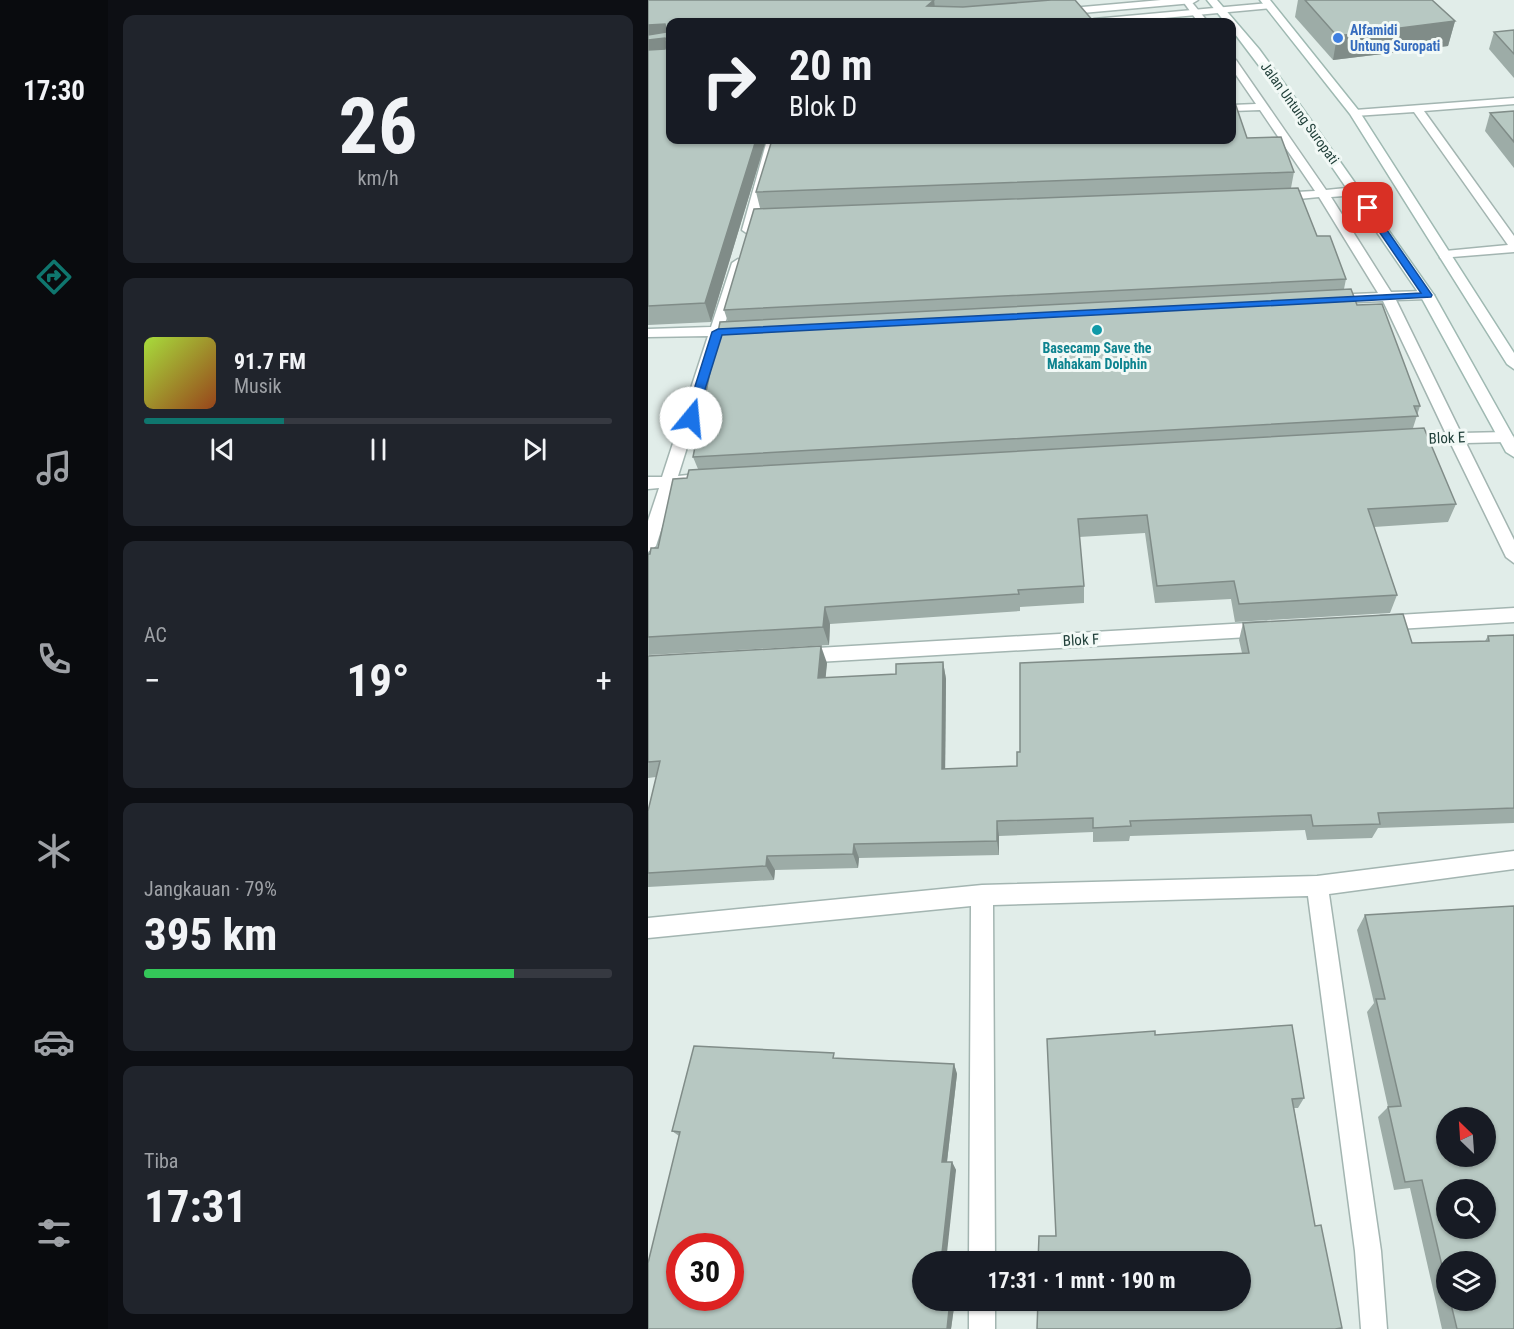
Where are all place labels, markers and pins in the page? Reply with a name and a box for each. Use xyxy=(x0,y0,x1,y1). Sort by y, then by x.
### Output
place label: Alfamidi Untung Suropati xyxy=(1350,22,1440,54)
marker: Alfamidi Untung Suropati xyxy=(1331,31,1345,45)
pin xyxy=(1342,182,1393,233)
marker: Basecamp Save the Mahakam Dolphin xyxy=(1090,323,1104,337)
place label: Basecamp Save the Mahakam Dolphin xyxy=(1042,340,1152,372)

